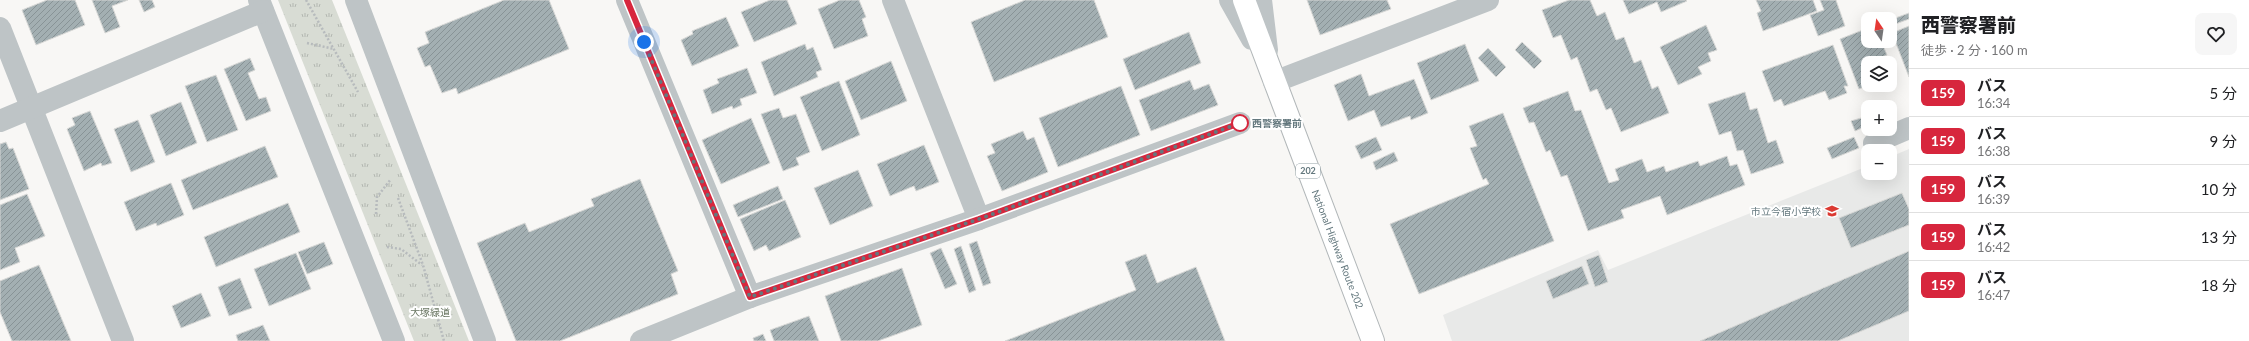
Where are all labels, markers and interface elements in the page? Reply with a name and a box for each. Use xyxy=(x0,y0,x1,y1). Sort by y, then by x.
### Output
north arrow xyxy=(1861,12,1897,48)
map controls xyxy=(1861,12,1897,180)
text: 西警察署前 xyxy=(1921,13,2016,36)
button: heart xyxy=(2195,13,2237,55)
your location xyxy=(634,32,654,52)
text: 徒歩 · 2 分 · 160 m xyxy=(1921,42,2028,58)
button: layers xyxy=(1861,56,1897,92)
text: バス xyxy=(1977,76,2007,94)
text: 159 xyxy=(1931,84,1955,101)
text: 5 分 xyxy=(2209,84,2237,102)
text: 16:34 xyxy=(1977,95,2010,111)
button: + xyxy=(1861,100,1897,136)
marker: 西警察署前 xyxy=(1231,114,1249,132)
place label: 西警察署前 xyxy=(1252,117,1302,129)
text: バス xyxy=(1977,124,2007,142)
text: 159 xyxy=(1931,132,1955,149)
text: 9 分 xyxy=(2209,132,2237,150)
text: 16:38 xyxy=(1977,143,2010,159)
button: − xyxy=(1861,144,1897,180)
road number: 202 xyxy=(1296,164,1320,178)
text: バス xyxy=(1977,172,2007,190)
text: 159 xyxy=(1931,180,1955,197)
text: 10 分 xyxy=(2201,180,2237,198)
street label: National Highway Route 202 xyxy=(1310,188,1366,310)
text: 16:39 xyxy=(1977,191,2010,207)
school or university icon: 市立今宿小学校 xyxy=(1824,203,1840,219)
place label: 市立今宿小学校 xyxy=(1751,205,1821,217)
text: バス xyxy=(1977,220,2007,238)
text: 159 xyxy=(1931,228,1955,245)
text: 13 分 xyxy=(2201,228,2237,246)
text: 16:42 xyxy=(1977,239,2010,255)
text: バス xyxy=(1977,268,2007,286)
text: 159 xyxy=(1931,276,1955,293)
text: 18 分 xyxy=(2201,276,2237,294)
text: 16:47 xyxy=(1977,287,2010,303)
park label: 大塚緑道 xyxy=(410,306,450,318)

